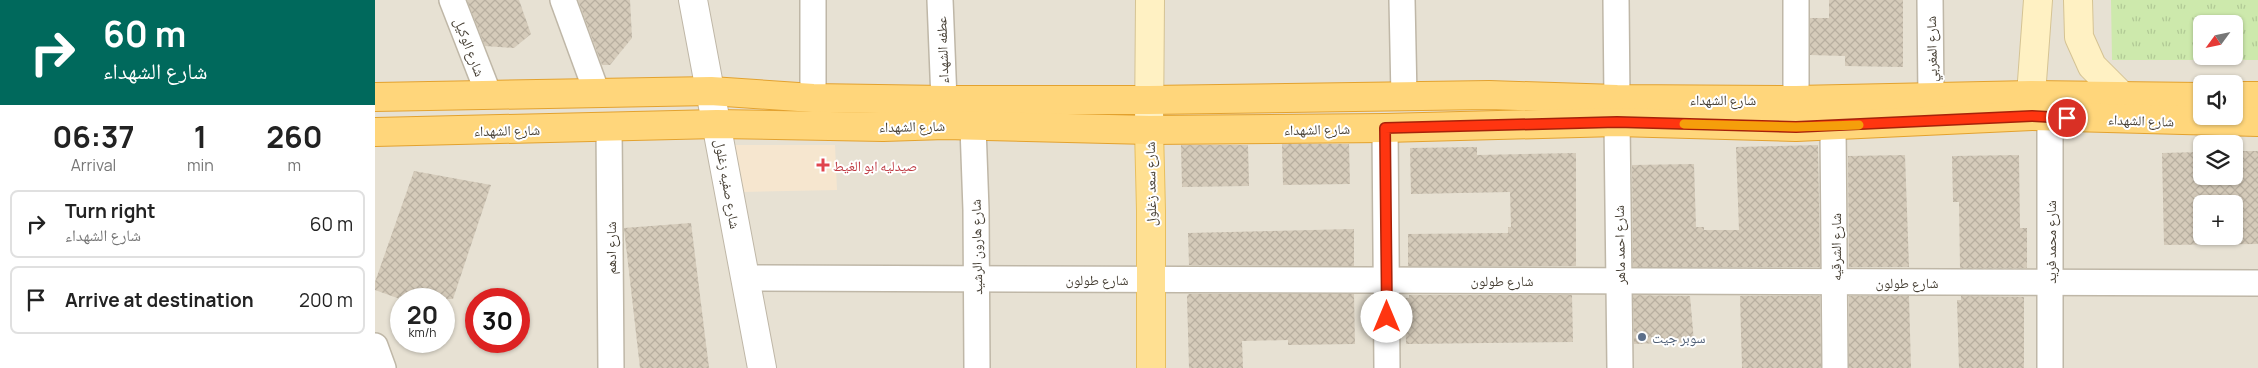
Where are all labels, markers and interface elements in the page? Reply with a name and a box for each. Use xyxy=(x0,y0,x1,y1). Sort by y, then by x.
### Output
text: 60 m xyxy=(103,10,186,58)
street label: شارع الوكيل xyxy=(449,15,490,79)
north arrow xyxy=(2193,15,2243,65)
map controls xyxy=(2193,15,2243,245)
street label: عطفه الشهداء xyxy=(931,16,953,84)
street label: شارع المغربي xyxy=(1921,16,1944,82)
icon: right xyxy=(20,20,85,85)
text: شارع الشهداء xyxy=(103,56,207,86)
button: sound xyxy=(2193,75,2243,125)
street label: شارع الشهداء xyxy=(1690,90,1756,110)
pin xyxy=(2046,97,2088,139)
icon: arrive xyxy=(2053,104,2081,132)
street label: شارع الشهداء xyxy=(2107,109,2175,132)
text: 06:37 xyxy=(52,116,135,157)
text: 1 xyxy=(194,116,207,157)
text: 260 xyxy=(266,116,323,157)
street label: شارع الشهداء xyxy=(879,116,945,137)
street label: شارع الشهداء xyxy=(1284,119,1350,140)
street label: شارع الشهداء xyxy=(474,120,540,141)
button: layers xyxy=(2193,135,2243,185)
street label: شارع صفيه زغلول xyxy=(710,138,745,231)
street label: شارع سعد زغلول xyxy=(1140,141,1161,226)
text: Arrival xyxy=(71,154,116,176)
text: min xyxy=(187,154,214,176)
text: m xyxy=(288,154,301,176)
place label: صيدليه ابو الغيط xyxy=(833,156,917,175)
marker: صيدليه ابو الغيط xyxy=(817,159,829,171)
button: + xyxy=(2193,195,2243,245)
text: Turn right xyxy=(65,198,155,224)
street label: شارع هارون الرشيد xyxy=(966,199,987,295)
street label: شارع محمد فريد xyxy=(2041,200,2061,284)
street label: شارع احمد ماهر xyxy=(1609,205,1630,286)
icon: right xyxy=(22,210,50,238)
text: 60 m xyxy=(310,211,353,237)
street label: شارع الشرقيه xyxy=(1826,213,1846,281)
street label: شارع ادهم xyxy=(601,221,621,275)
text: شارع الشهداء xyxy=(65,224,141,246)
street label: شارع طولون xyxy=(1066,270,1128,290)
street label: شارع طولون xyxy=(1471,271,1533,291)
street label: شارع طولون xyxy=(1876,273,1938,293)
icon: arrive xyxy=(22,286,50,314)
text: Arrive at destination xyxy=(65,287,254,313)
text: 200 m xyxy=(299,287,353,313)
speed limit sign: 30 xyxy=(465,288,530,353)
position arrow xyxy=(1360,290,1412,342)
text: 20 xyxy=(407,297,438,332)
text: km/h xyxy=(409,324,436,341)
place label: سوبر جيت xyxy=(1652,328,1705,347)
marker: سوبر جيت xyxy=(1636,331,1648,343)

